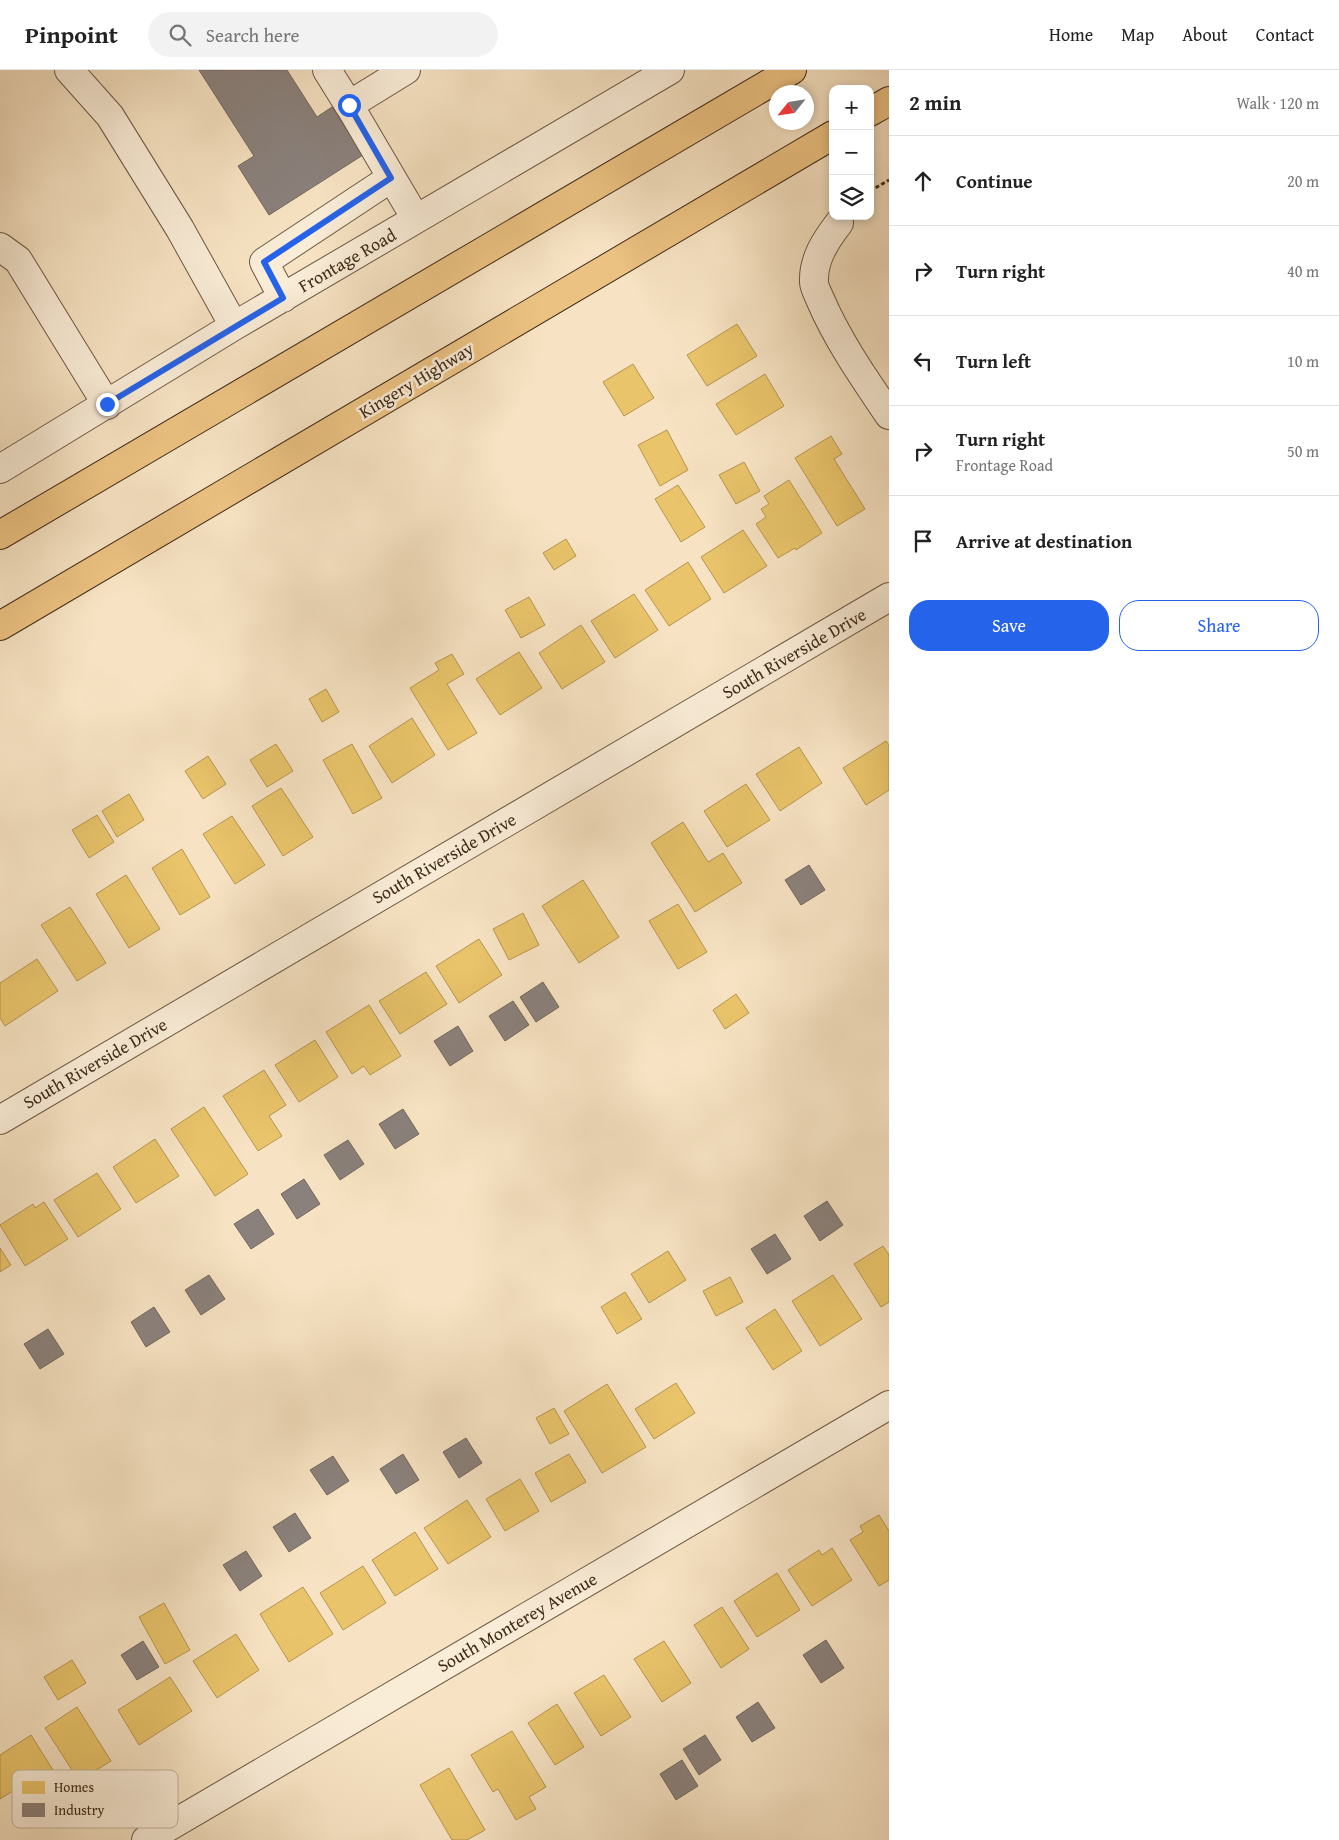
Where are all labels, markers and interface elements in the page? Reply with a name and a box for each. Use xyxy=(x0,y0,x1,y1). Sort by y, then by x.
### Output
search box xyxy=(148,12,498,57)
text: Pinpoint xyxy=(25,17,118,52)
icon: search xyxy=(166,21,194,49)
text: Search here xyxy=(206,21,299,49)
text: Home xyxy=(1049,21,1093,48)
text: Map xyxy=(1121,21,1154,48)
text: About xyxy=(1182,21,1228,48)
text: Contact xyxy=(1256,21,1314,48)
north arrow xyxy=(769,85,814,130)
map controls xyxy=(829,85,874,220)
button: + xyxy=(829,85,874,130)
text: 2 min xyxy=(909,87,961,118)
text: Walk · 120 m xyxy=(1236,91,1319,115)
route start xyxy=(338,94,361,117)
button: − xyxy=(829,130,874,175)
icon: ahead xyxy=(909,167,937,195)
text: Continue xyxy=(956,167,1033,195)
text: 20 m xyxy=(1287,169,1319,193)
button: layers xyxy=(829,175,874,220)
street label: Frontage Road xyxy=(293,221,401,299)
icon: right xyxy=(909,257,937,285)
text: Turn right xyxy=(956,257,1045,285)
text: 40 m xyxy=(1287,259,1319,283)
street label: Kingery Highway xyxy=(353,335,479,425)
icon: left xyxy=(909,347,937,375)
text: Turn left xyxy=(956,347,1031,375)
text: 10 m xyxy=(1287,349,1319,373)
route end xyxy=(96,393,119,416)
text: Turn right xyxy=(956,425,1045,453)
icon: right xyxy=(909,437,937,465)
text: 50 m xyxy=(1287,439,1319,463)
text: Frontage Road xyxy=(956,453,1053,477)
icon: arrive xyxy=(909,527,937,555)
text: Arrive at destination xyxy=(956,527,1132,555)
button: Save xyxy=(909,600,1109,651)
button: Share xyxy=(1119,600,1319,651)
street label: South Riverside Drive xyxy=(717,601,871,705)
street label: South Riverside Drive xyxy=(367,806,521,910)
street label: South Riverside Drive xyxy=(18,1011,172,1115)
street label: South Monterey Avenue xyxy=(432,1565,602,1679)
legend xyxy=(12,1770,178,1828)
text: Homes xyxy=(54,1777,94,1797)
text: Industry xyxy=(54,1800,104,1820)

